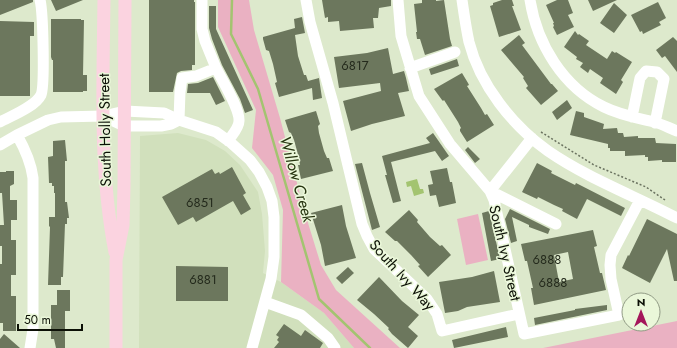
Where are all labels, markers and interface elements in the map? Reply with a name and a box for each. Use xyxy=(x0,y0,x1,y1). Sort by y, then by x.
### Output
house number: 6817 xyxy=(341,56,369,75)
street label: South Holly Street xyxy=(93,73,117,187)
water label: Willow Creek xyxy=(274,133,321,226)
house number: 6851 xyxy=(186,193,214,212)
street label: South Ivy Street xyxy=(483,203,527,304)
street label: South Ivy Way xyxy=(364,234,440,316)
house number: 6888 xyxy=(533,250,561,269)
house number: 6881 xyxy=(189,270,217,289)
house number: 6888 xyxy=(539,273,567,292)
north arrow xyxy=(621,292,661,332)
text: N xyxy=(637,294,645,310)
scale bar xyxy=(18,306,82,332)
text: 50 m xyxy=(24,311,51,329)

